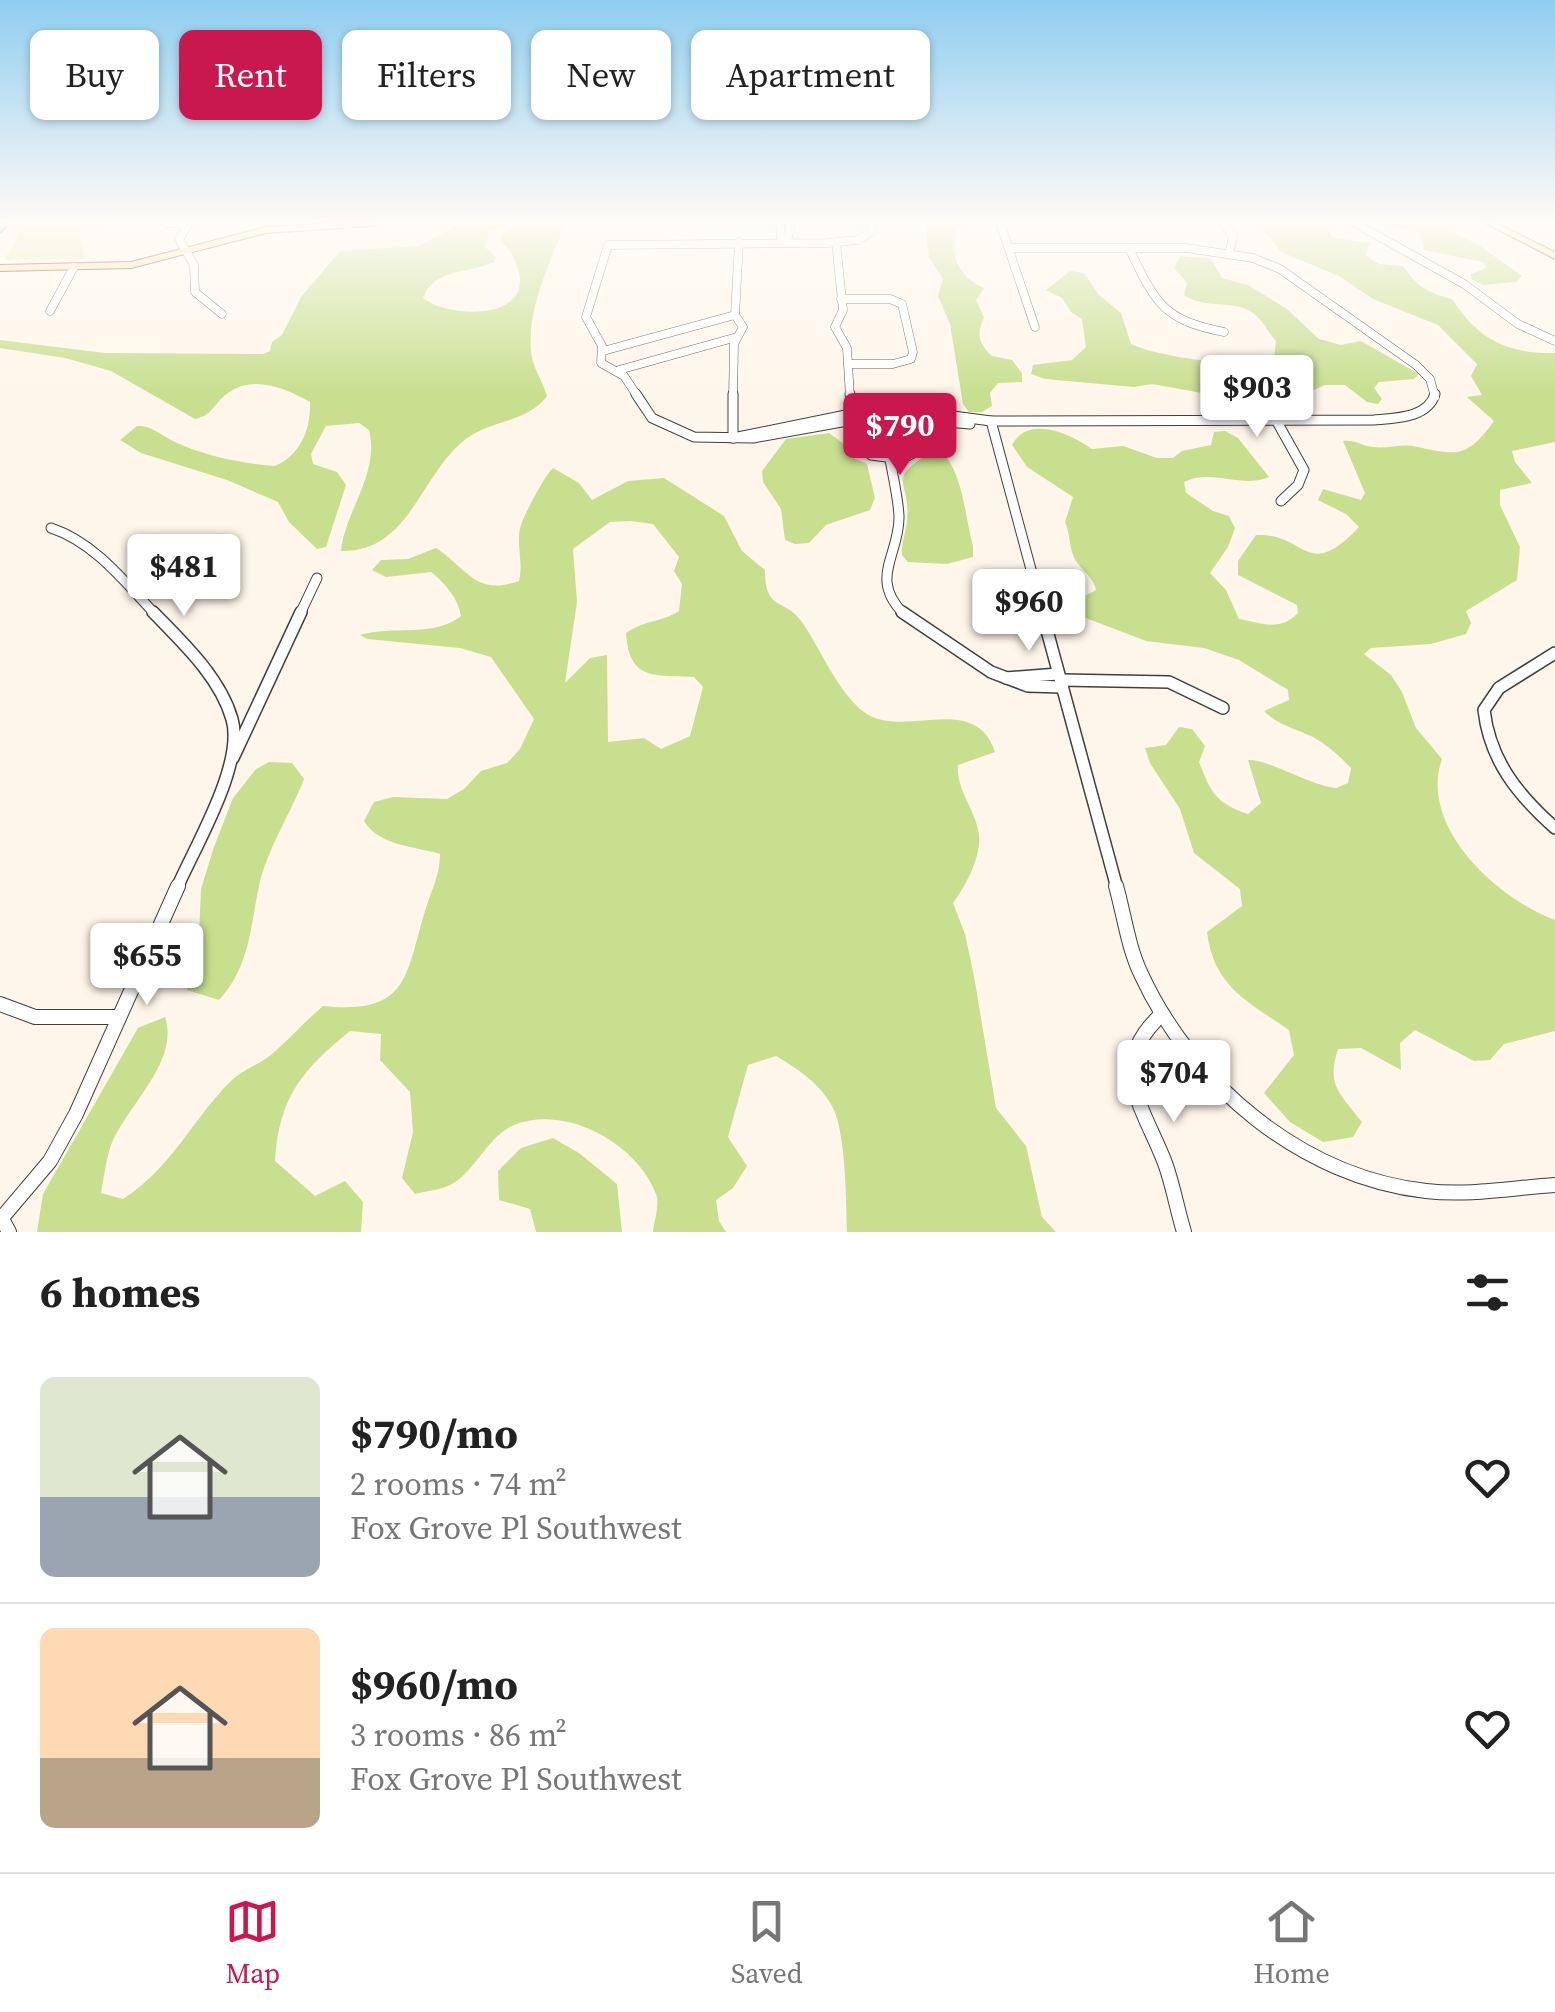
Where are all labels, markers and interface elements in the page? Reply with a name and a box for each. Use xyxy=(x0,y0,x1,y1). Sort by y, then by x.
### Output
chip: Buy xyxy=(30,30,159,120)
chip: Rent xyxy=(179,30,322,120)
chip: Filters xyxy=(342,30,511,120)
chip: New xyxy=(531,30,671,120)
chip: Apartment xyxy=(691,30,930,120)
pin: $903 xyxy=(1198,355,1316,440)
text: $903 xyxy=(1222,365,1292,409)
pin: $790 xyxy=(841,393,959,478)
text: $790 xyxy=(865,403,935,447)
pin: $481 xyxy=(125,534,243,619)
text: $481 xyxy=(149,544,219,588)
pin: $960 xyxy=(970,569,1088,654)
text: $960 xyxy=(994,579,1064,623)
pin: $655 xyxy=(88,923,206,1008)
text: $655 xyxy=(112,933,182,977)
pin: $704 xyxy=(1115,1040,1233,1125)
text: $704 xyxy=(1139,1050,1209,1094)
text: 6 homes xyxy=(40,1263,200,1321)
icon: filters xyxy=(1460,1265,1515,1320)
text: $790/mo xyxy=(350,1404,518,1462)
icon: home xyxy=(120,1417,240,1537)
icon: heart xyxy=(1460,1450,1515,1505)
text: 2 rooms · 74 m² xyxy=(350,1462,567,1506)
text: Fox Grove Pl Southwest xyxy=(350,1506,682,1550)
text: $960/mo xyxy=(350,1655,518,1713)
icon: home xyxy=(120,1668,240,1788)
icon: heart xyxy=(1460,1701,1515,1756)
text: 3 rooms · 86 m² xyxy=(350,1713,567,1757)
text: Fox Grove Pl Southwest xyxy=(350,1757,682,1801)
tab: Map xyxy=(225,1894,280,1992)
tab: Saved xyxy=(731,1894,803,1992)
tab: Home xyxy=(1253,1894,1330,1992)

